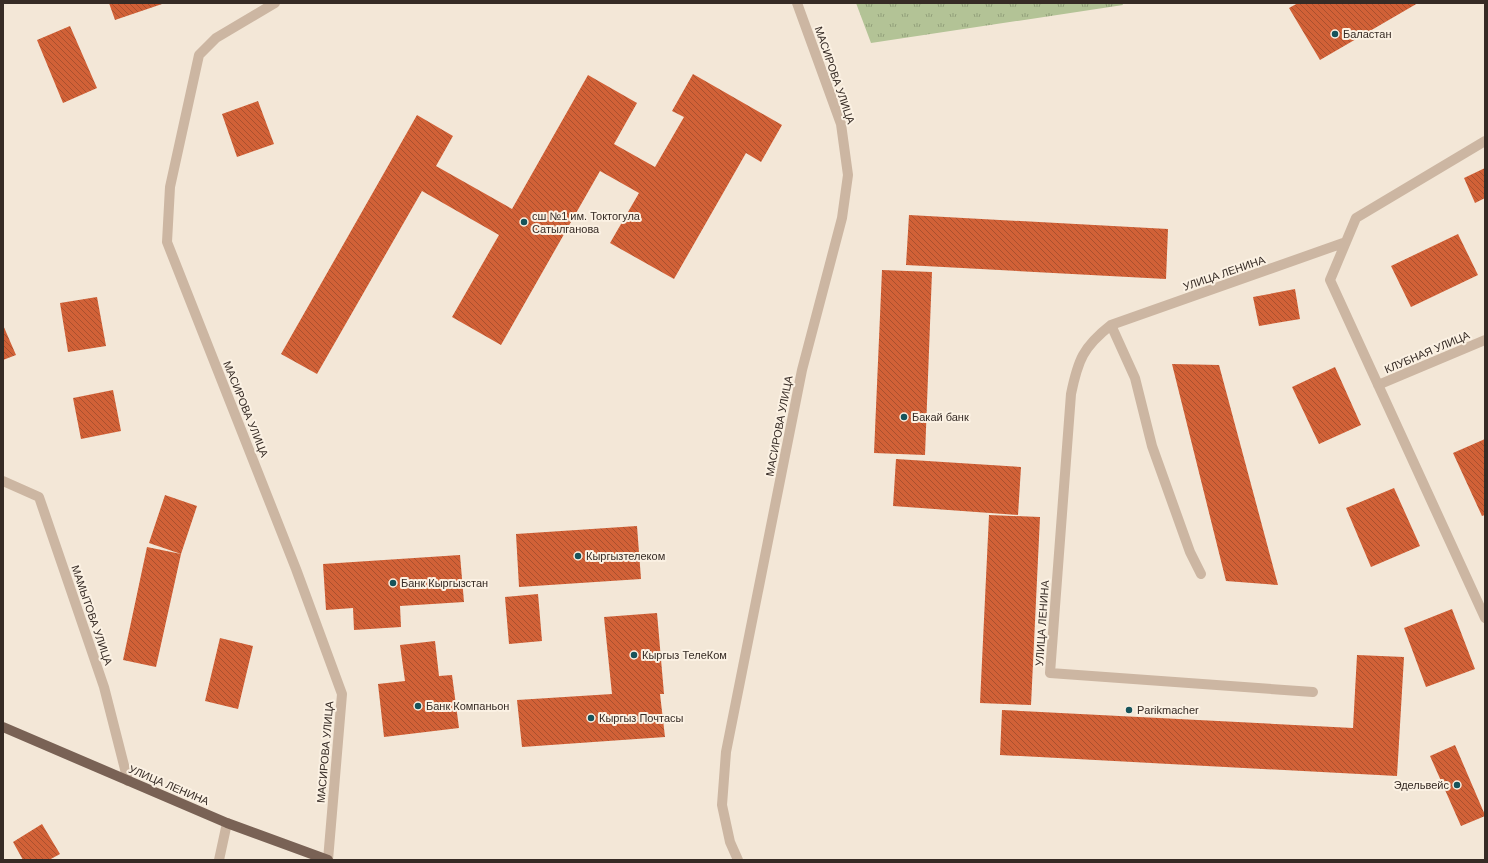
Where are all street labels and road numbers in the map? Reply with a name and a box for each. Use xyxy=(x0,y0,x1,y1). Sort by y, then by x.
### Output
street label: МАСИРОВА УЛИЦА xyxy=(813,25,858,126)
street label: УЛИЦА ЛЕНИНА xyxy=(1181,253,1267,293)
street label: КЛУБНАЯ УЛИЦА xyxy=(1383,328,1472,375)
street label: МАСИРОВА УЛИЦА xyxy=(221,359,271,459)
street label: МАСИРОВА УЛИЦА xyxy=(763,374,795,477)
street label: МАМЫТОВА УЛИЦА xyxy=(69,564,115,667)
street label: УЛИЦА ЛЕНИНА xyxy=(1033,579,1051,666)
street label: МАСИРОВА УЛИЦА xyxy=(315,700,335,804)
street label: УЛИЦА ЛЕНИНА xyxy=(127,763,212,808)

